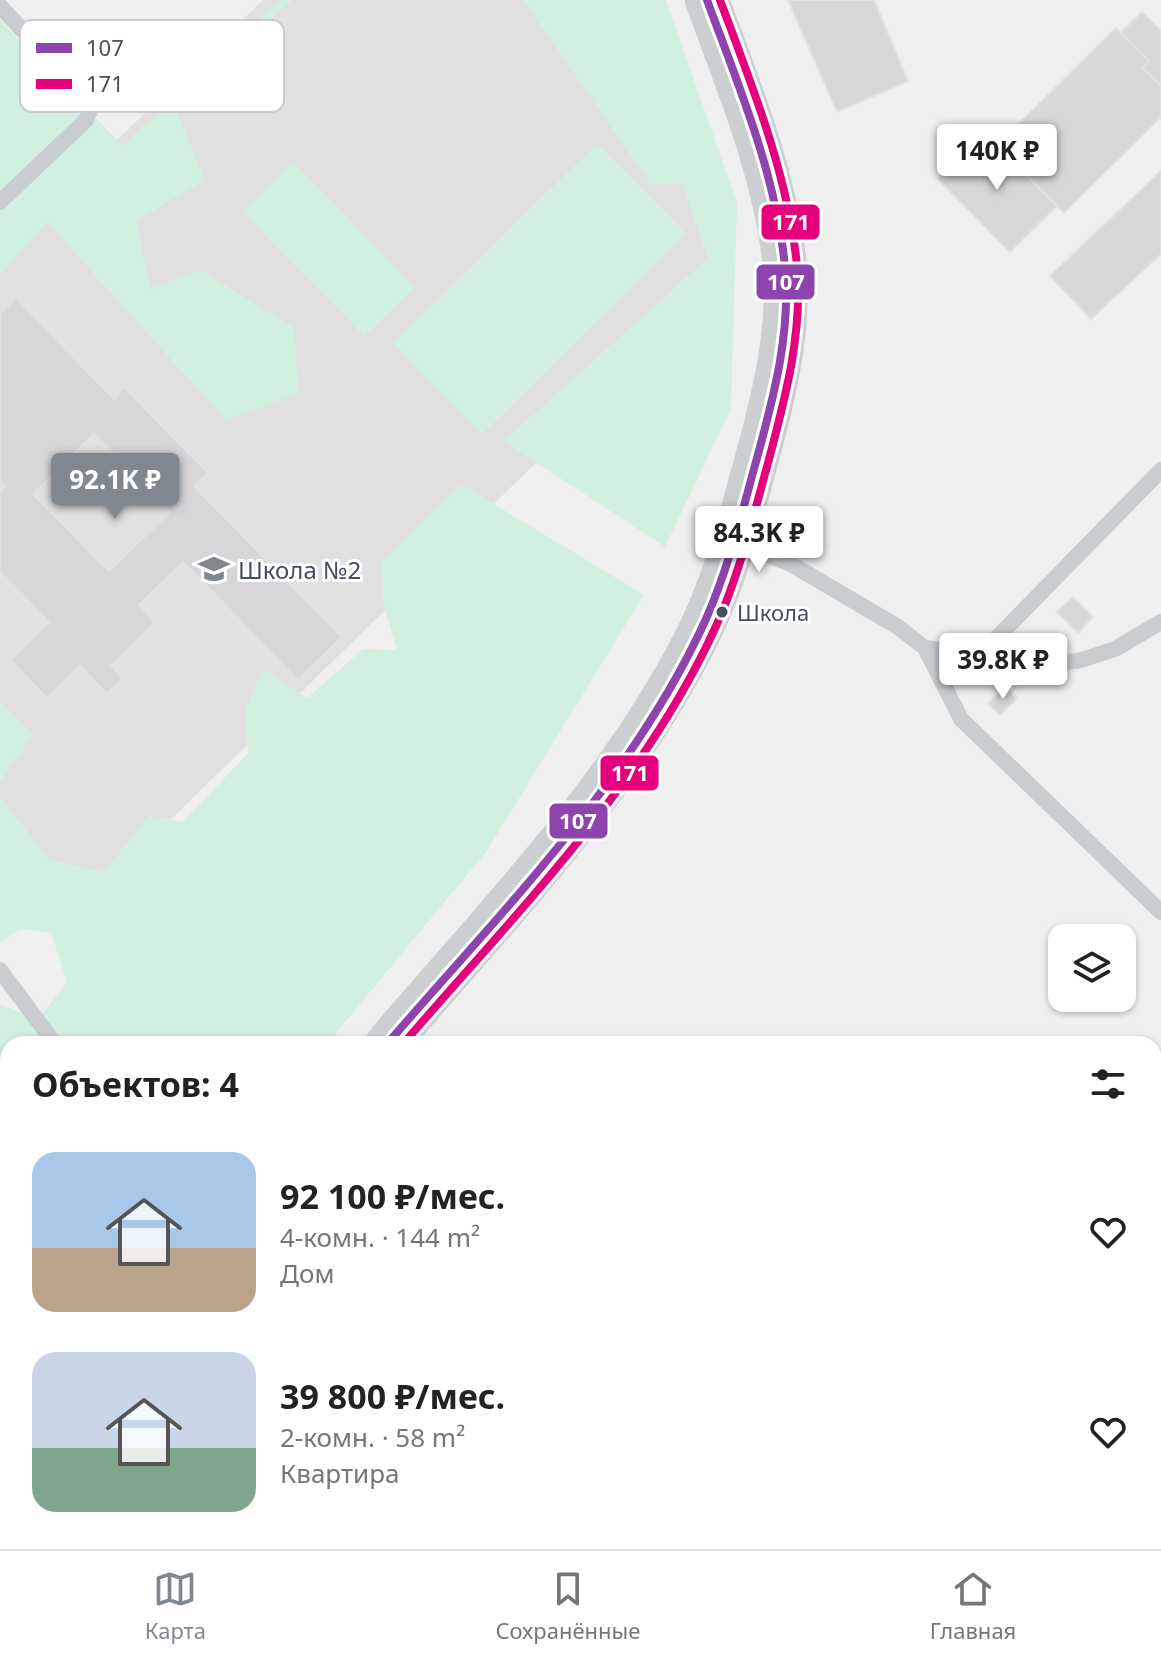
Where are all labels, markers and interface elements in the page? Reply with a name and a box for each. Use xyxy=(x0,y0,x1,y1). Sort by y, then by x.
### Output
legend xyxy=(20,20,284,112)
text: 107 xyxy=(86,32,124,62)
text: 171 xyxy=(86,68,124,98)
pin: 140K ₽ xyxy=(932,124,1062,192)
text: 140K ₽ xyxy=(955,132,1039,168)
line badge: 171 xyxy=(760,203,821,241)
text: 171 xyxy=(772,206,810,236)
line badge: 107 xyxy=(755,263,816,301)
text: 107 xyxy=(767,266,805,296)
pin: 92.1K ₽ xyxy=(41,453,189,521)
text: 92.1K ₽ xyxy=(69,461,161,497)
pin: 84.3K ₽ xyxy=(685,506,833,574)
text: 84.3K ₽ xyxy=(713,514,805,550)
school or university icon: Школа №2 xyxy=(197,552,231,586)
place label: Школа №2 xyxy=(238,553,361,586)
place label: Школа xyxy=(737,597,809,627)
marker: Школа xyxy=(714,604,730,620)
pin: 39.8K ₽ xyxy=(929,633,1077,701)
text: 39.8K ₽ xyxy=(957,641,1049,677)
line badge: 171 xyxy=(599,754,660,792)
text: 171 xyxy=(611,757,649,787)
line badge: 107 xyxy=(548,802,609,840)
text: 107 xyxy=(559,805,597,835)
map controls xyxy=(1048,924,1136,1012)
button: layers xyxy=(1048,924,1136,1012)
text: Объектов: 4 xyxy=(32,1061,239,1107)
icon: filters xyxy=(1086,1062,1130,1106)
text: 92 100 ₽/мес. xyxy=(280,1173,505,1219)
icon: home xyxy=(96,1184,192,1280)
icon: heart xyxy=(1086,1210,1130,1254)
text: 4-комн. · 144 m² xyxy=(280,1219,480,1255)
text: Дом xyxy=(280,1255,334,1291)
text: 39 800 ₽/мес. xyxy=(280,1373,505,1419)
icon: home xyxy=(96,1384,192,1480)
icon: heart xyxy=(1086,1410,1130,1454)
text: 2-комн. · 58 m² xyxy=(280,1419,465,1455)
text: Квартира xyxy=(280,1455,399,1491)
tab: Карта xyxy=(145,1567,206,1645)
tab: Сохранённые xyxy=(495,1567,640,1645)
tab: Главная xyxy=(930,1567,1016,1645)

